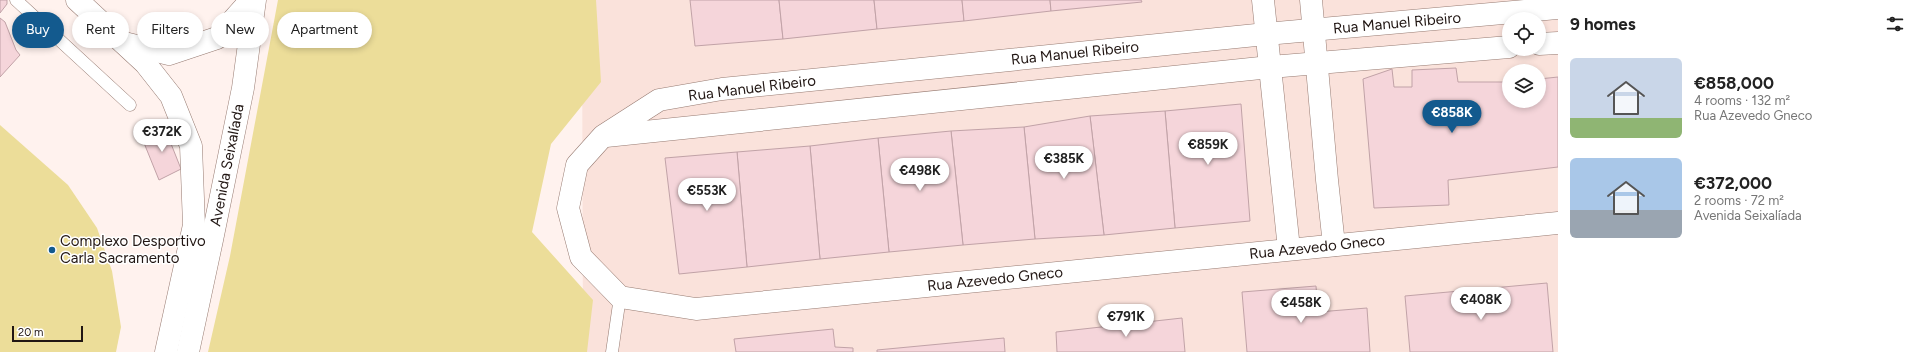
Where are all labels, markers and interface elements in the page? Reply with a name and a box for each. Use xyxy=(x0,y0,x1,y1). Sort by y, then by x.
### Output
street label: Rua Manuel Ribeiro xyxy=(1332,8,1462,38)
chip: Buy xyxy=(12,12,64,48)
chip: Rent xyxy=(72,12,129,48)
chip: Filters xyxy=(137,12,203,48)
chip: New xyxy=(211,12,269,48)
chip: Apartment xyxy=(277,12,372,48)
map controls xyxy=(1502,12,1546,108)
button: locate xyxy=(1502,12,1546,56)
icon: filters xyxy=(1884,13,1906,35)
text: 9 homes xyxy=(1570,14,1636,34)
street label: Rua Manuel Ribeiro xyxy=(1010,37,1140,69)
button: layers xyxy=(1502,64,1546,108)
street label: Rua Manuel Ribeiro xyxy=(687,71,817,105)
text: €858,000 xyxy=(1694,73,1774,93)
icon: home xyxy=(1602,74,1650,122)
text: 4 rooms · 132 m² xyxy=(1694,93,1790,108)
pin: €858K xyxy=(1424,100,1480,134)
street label: Avenida Seixalíada xyxy=(206,102,248,228)
text: €858K xyxy=(1431,105,1473,120)
text: Rua Azevedo Gneco xyxy=(1694,108,1812,123)
pin: €372K xyxy=(134,119,190,153)
text: €372K xyxy=(142,124,182,139)
pin: €859K xyxy=(1180,132,1236,166)
text: €859K xyxy=(1188,137,1228,152)
pin: €385K xyxy=(1036,146,1092,180)
text: €385K xyxy=(1044,151,1084,166)
pin: €498K xyxy=(892,158,948,192)
text: €498K xyxy=(899,163,941,178)
text: €372,000 xyxy=(1694,173,1772,193)
icon: home xyxy=(1602,174,1650,222)
pin: €553K xyxy=(679,178,735,212)
text: €553K xyxy=(687,183,727,198)
text: 2 rooms · 72 m² xyxy=(1694,193,1784,208)
text: Avenida Seixalíada xyxy=(1694,208,1802,223)
street label: Rua Azevedo Gneco xyxy=(1248,231,1386,263)
place label: Complexo Desportivo Carla Sacramento xyxy=(60,232,206,267)
marker: Complexo Desportivo Carla Sacramento xyxy=(47,245,57,255)
street label: Rua Azevedo Gneco xyxy=(926,263,1064,295)
pin: €408K xyxy=(1453,287,1509,321)
pin: €458K xyxy=(1273,290,1329,324)
text: €408K xyxy=(1460,292,1502,307)
text: €458K xyxy=(1280,295,1322,310)
pin: €791K xyxy=(1098,304,1154,338)
text: €791K xyxy=(1107,309,1145,324)
scale bar xyxy=(12,324,83,343)
text: 20 m xyxy=(18,326,43,339)

